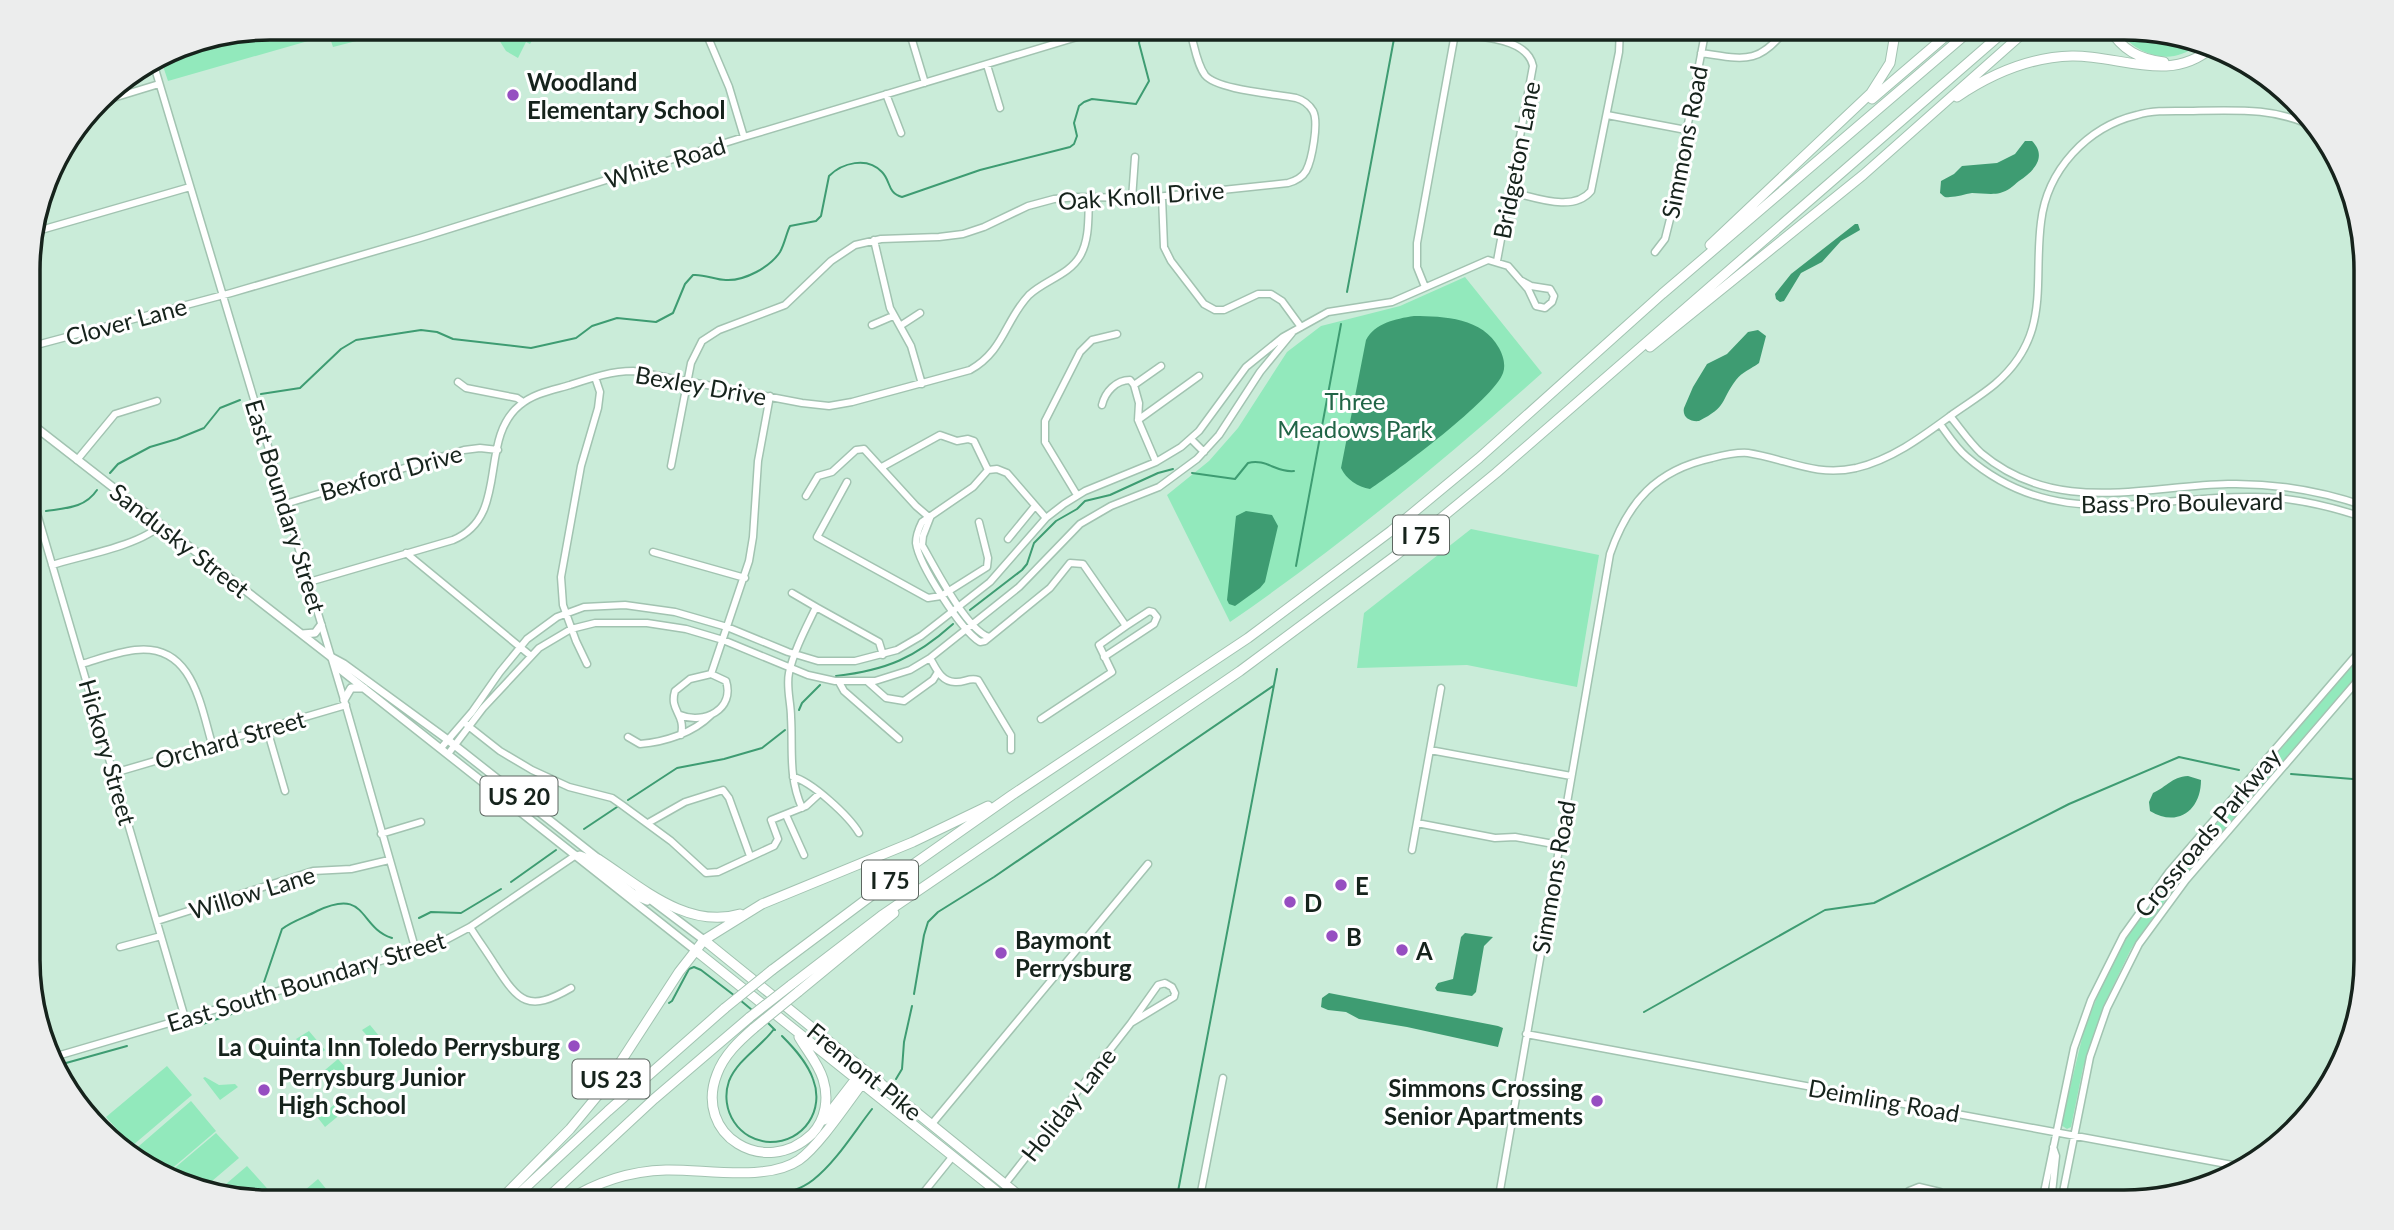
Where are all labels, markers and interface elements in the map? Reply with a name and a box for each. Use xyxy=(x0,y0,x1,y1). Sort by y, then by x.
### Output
street label: Simmons Road xyxy=(1655,63,1713,221)
place label: Woodland Elementary School xyxy=(527,67,726,124)
street label: Bridgeton Lane xyxy=(1486,79,1546,241)
marker: Woodland Elementary School xyxy=(505,87,521,103)
street label: White Road xyxy=(601,130,729,194)
street label: Oak Knoll Drive xyxy=(1057,175,1225,215)
street label: Clover Lane xyxy=(62,291,190,351)
street label: Bexley Drive xyxy=(633,359,769,411)
park label: Three Meadows Park xyxy=(1277,386,1434,443)
street label: East Boundary Street xyxy=(240,396,332,617)
street label: Bexford Drive xyxy=(317,438,465,506)
street label: Sandusky Street xyxy=(105,477,256,604)
street label: Bass Pro Boulevard xyxy=(2081,486,2283,518)
road number: I 75 xyxy=(1393,516,1449,554)
street label: Hickory Street xyxy=(73,676,143,829)
street label: Orchard Street xyxy=(151,704,309,774)
street label: Crossroads Parkway xyxy=(2128,741,2287,923)
road number: US 20 xyxy=(480,776,558,816)
street label: Simmons Road xyxy=(1525,798,1581,956)
street label: Willow Lane xyxy=(186,859,318,925)
road number: I 75 xyxy=(862,860,918,900)
place label: E xyxy=(1355,871,1369,900)
marker: E xyxy=(1333,877,1349,893)
place label: D xyxy=(1304,888,1322,917)
marker: D xyxy=(1282,894,1298,910)
place label: B xyxy=(1346,922,1362,951)
street label: East South Boundary Street xyxy=(163,925,449,1037)
place label: Baymont Perrysburg xyxy=(1015,925,1132,982)
marker: B xyxy=(1324,928,1340,944)
place label: A xyxy=(1415,936,1433,965)
marker: A xyxy=(1394,942,1410,958)
marker: Baymont Perrysburg xyxy=(993,945,1009,961)
street label: Fremont Pike xyxy=(802,1016,928,1126)
place label: La Quinta Inn Toledo Perrysburg xyxy=(217,1032,560,1061)
marker: La Quinta Inn Toledo Perrysburg xyxy=(566,1038,582,1054)
street label: Holiday Lane xyxy=(1015,1041,1121,1167)
road number: US 23 xyxy=(572,1060,650,1098)
place label: Perrysburg Junior High School xyxy=(278,1062,466,1119)
street label: Deimling Road xyxy=(1806,1072,1962,1128)
place label: Simmons Crossing Senior Apartments xyxy=(1384,1073,1583,1130)
marker: Perrysburg Junior High School xyxy=(256,1082,272,1098)
marker: Simmons Crossing Senior Apartments xyxy=(1589,1093,1605,1109)

